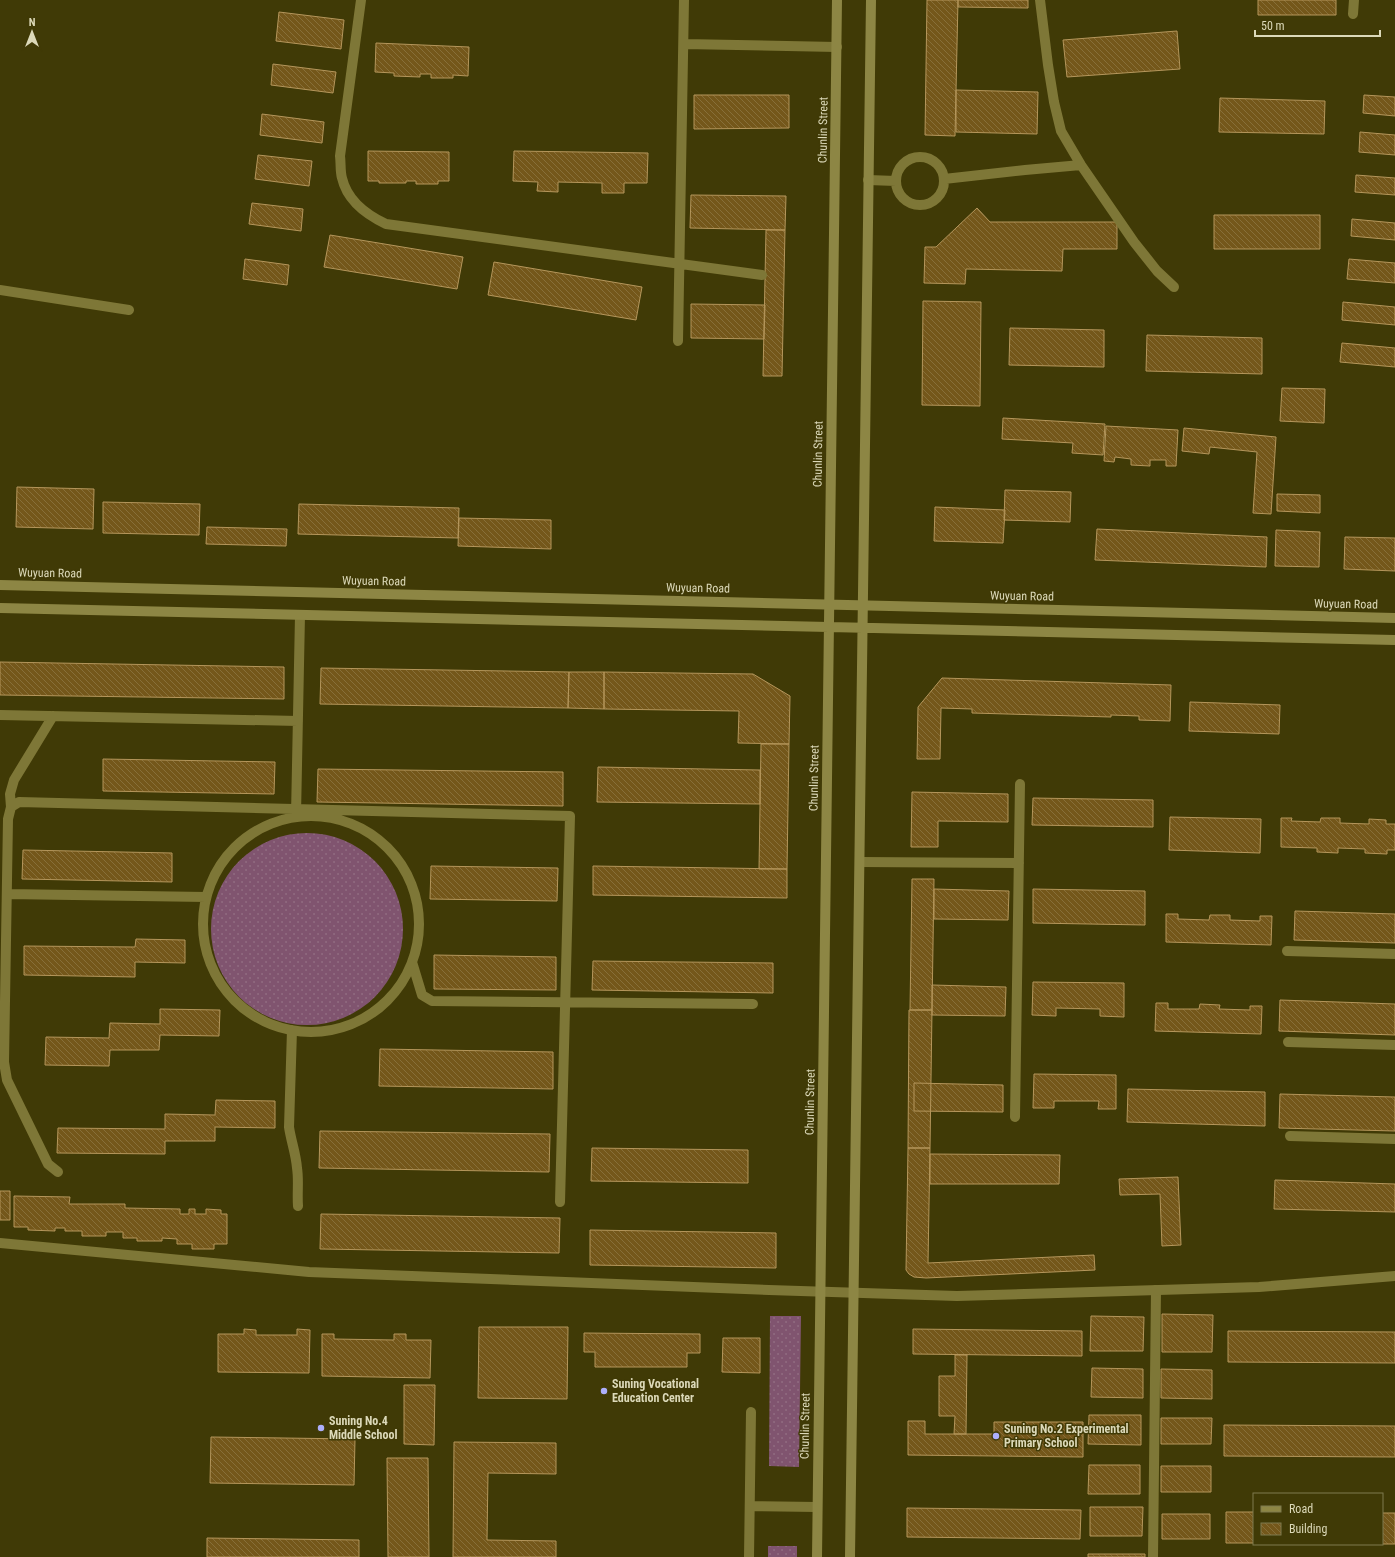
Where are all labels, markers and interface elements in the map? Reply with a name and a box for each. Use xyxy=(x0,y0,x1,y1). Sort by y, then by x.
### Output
north arrow xyxy=(12,12,52,52)
scale bar xyxy=(1255,12,1380,38)
text: N xyxy=(29,16,36,29)
text: 50 m xyxy=(1261,19,1285,33)
street label: Chunlin Street xyxy=(815,96,831,163)
street label: Chunlin Street xyxy=(810,420,826,487)
street label: Wuyuan Road xyxy=(18,565,82,581)
street label: Wuyuan Road xyxy=(342,573,406,589)
street label: Wuyuan Road xyxy=(666,580,730,596)
street label: Wuyuan Road xyxy=(990,588,1054,604)
street label: Wuyuan Road xyxy=(1314,596,1378,612)
street label: Chunlin Street xyxy=(806,744,822,811)
street label: Chunlin Street xyxy=(802,1068,818,1135)
place label: Suning Vocational Education Center xyxy=(612,1377,699,1405)
marker: Suning Vocational Education Center xyxy=(599,1386,609,1396)
street label: Chunlin Street xyxy=(797,1392,813,1459)
place label: Suning No.4 Middle School xyxy=(329,1414,397,1442)
place label: Suning No.2 Experimental Primary School xyxy=(1004,1422,1129,1450)
marker: Suning No.4 Middle School xyxy=(316,1423,326,1433)
marker: Suning No.2 Experimental Primary School xyxy=(991,1431,1001,1441)
legend xyxy=(1253,1493,1383,1545)
text: Road xyxy=(1289,1502,1313,1516)
text: Building xyxy=(1289,1522,1327,1536)

